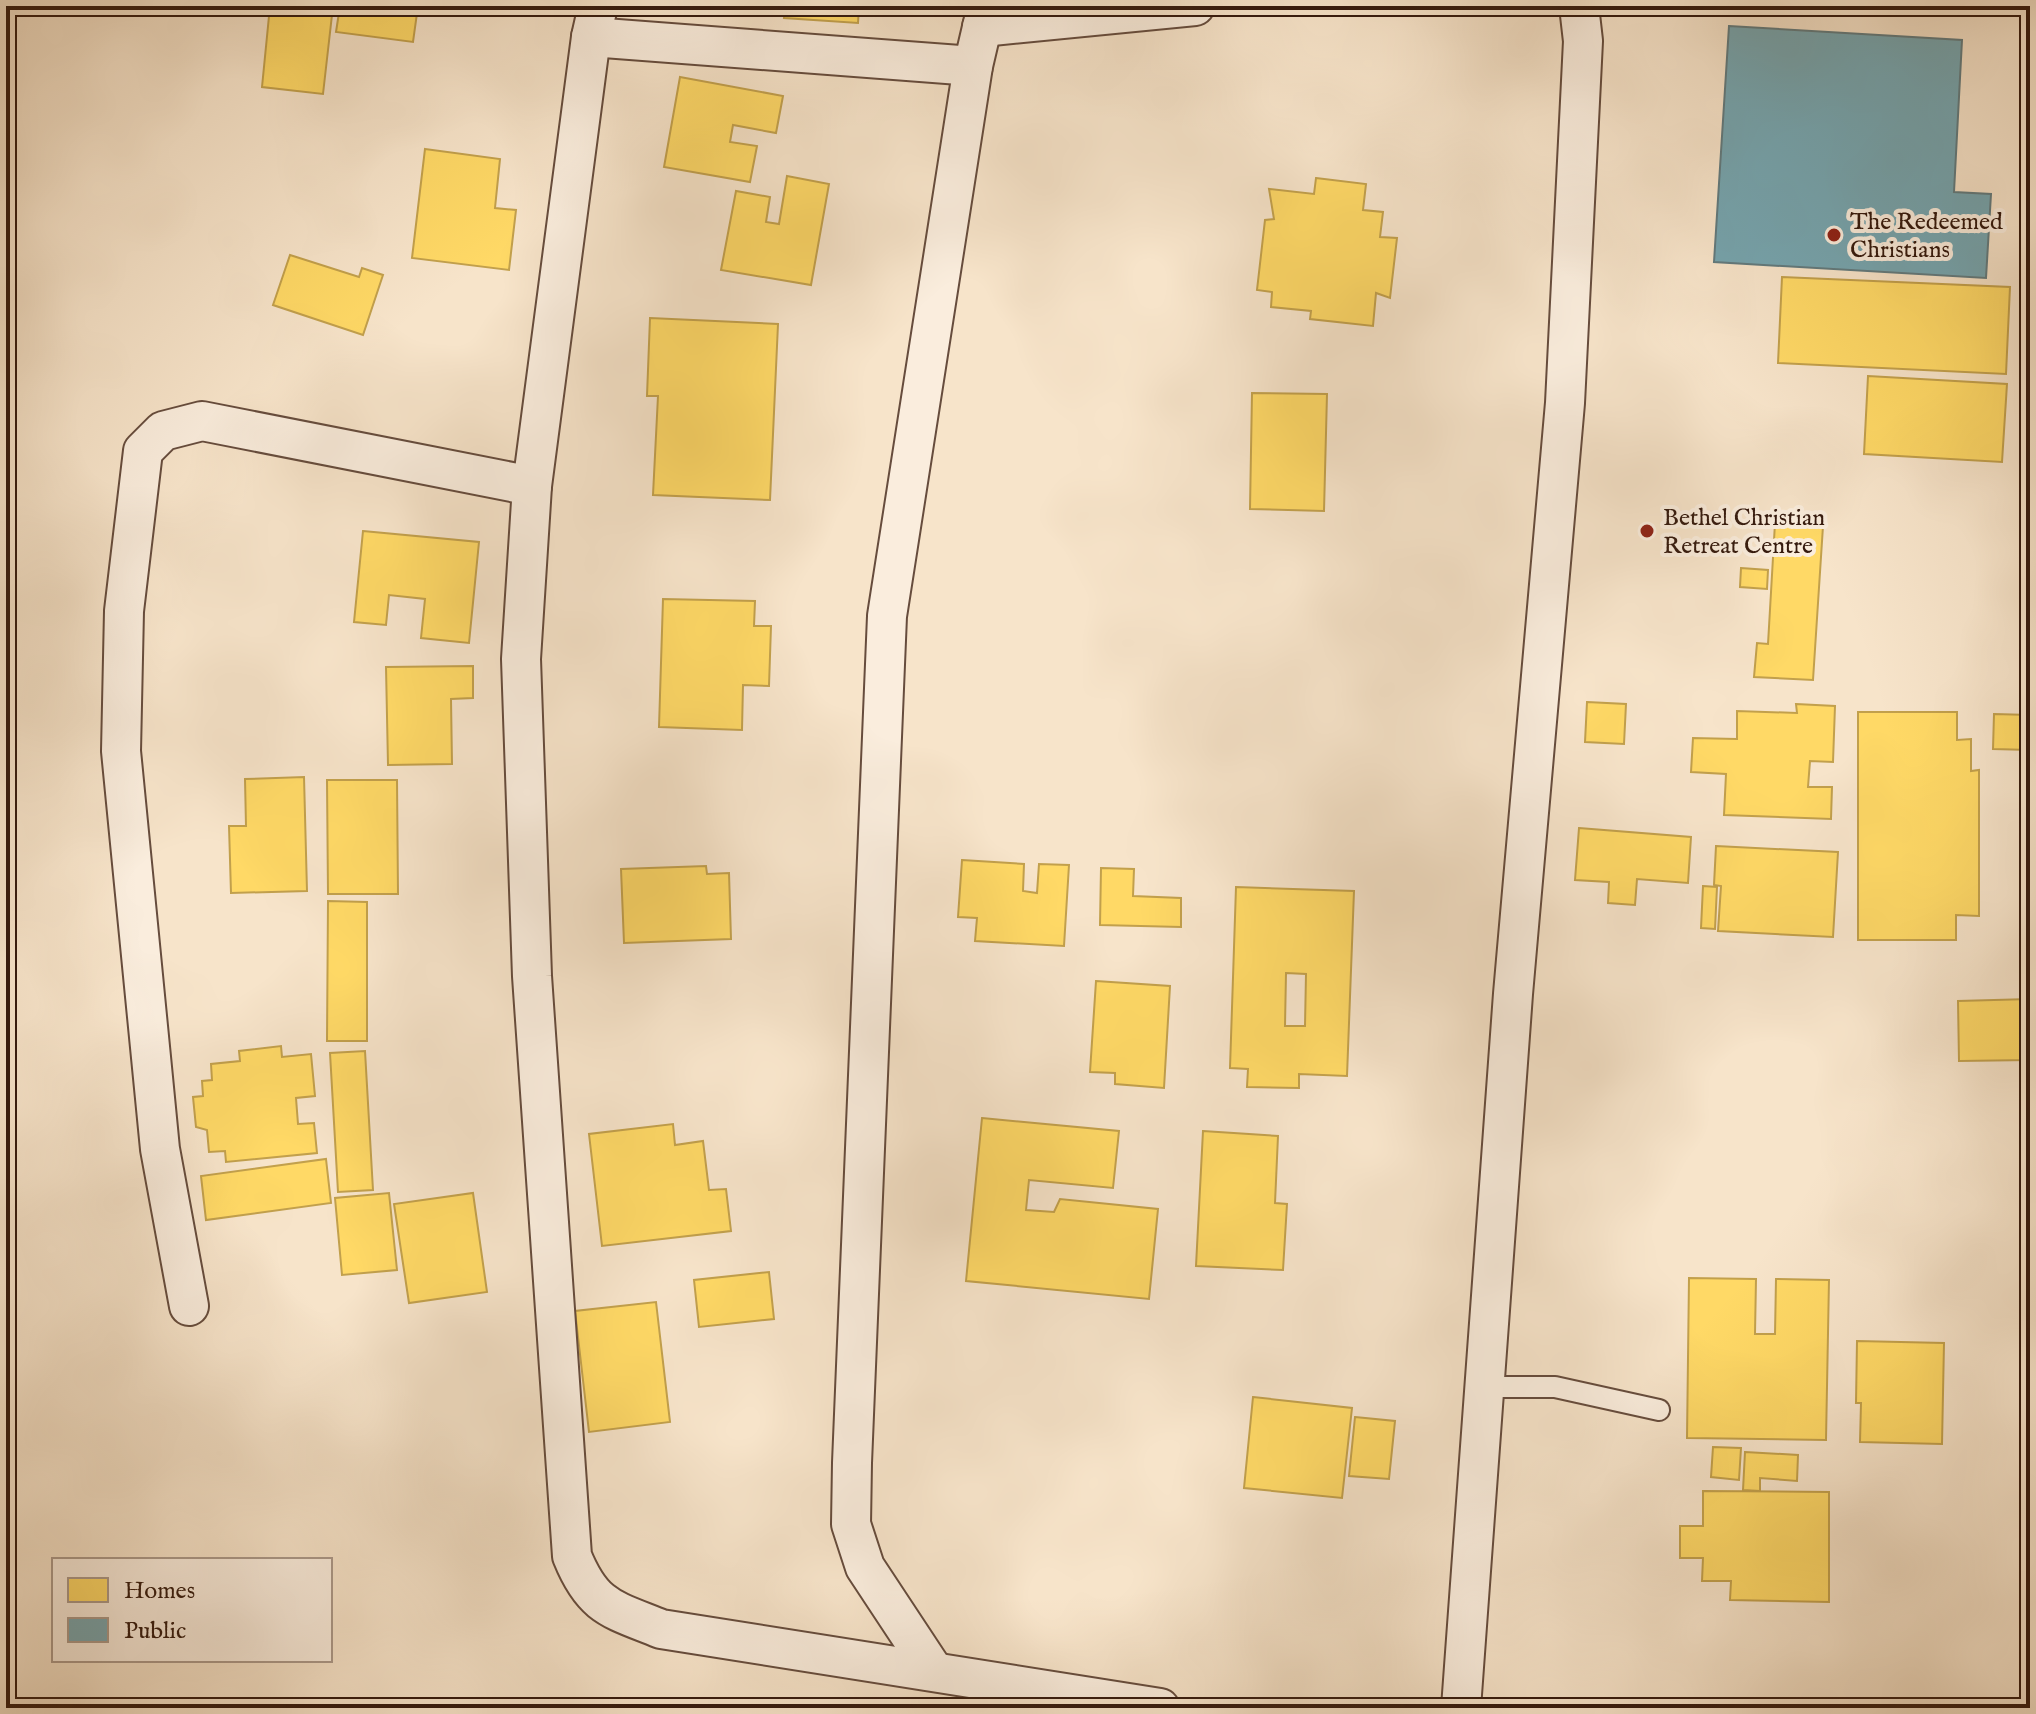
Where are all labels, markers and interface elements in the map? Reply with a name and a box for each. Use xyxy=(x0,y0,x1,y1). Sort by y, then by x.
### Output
place label: The Redeemed Christians xyxy=(1850,207,2003,266)
marker: The Redeemed Christians xyxy=(1825,226,1843,244)
place label: Bethel Christian Retreat Centre xyxy=(1663,503,1825,562)
marker: Bethel Christian Retreat Centre xyxy=(1638,522,1656,540)
legend xyxy=(52,1558,332,1662)
text: Homes xyxy=(124,1576,195,1607)
text: Public xyxy=(124,1616,186,1647)

